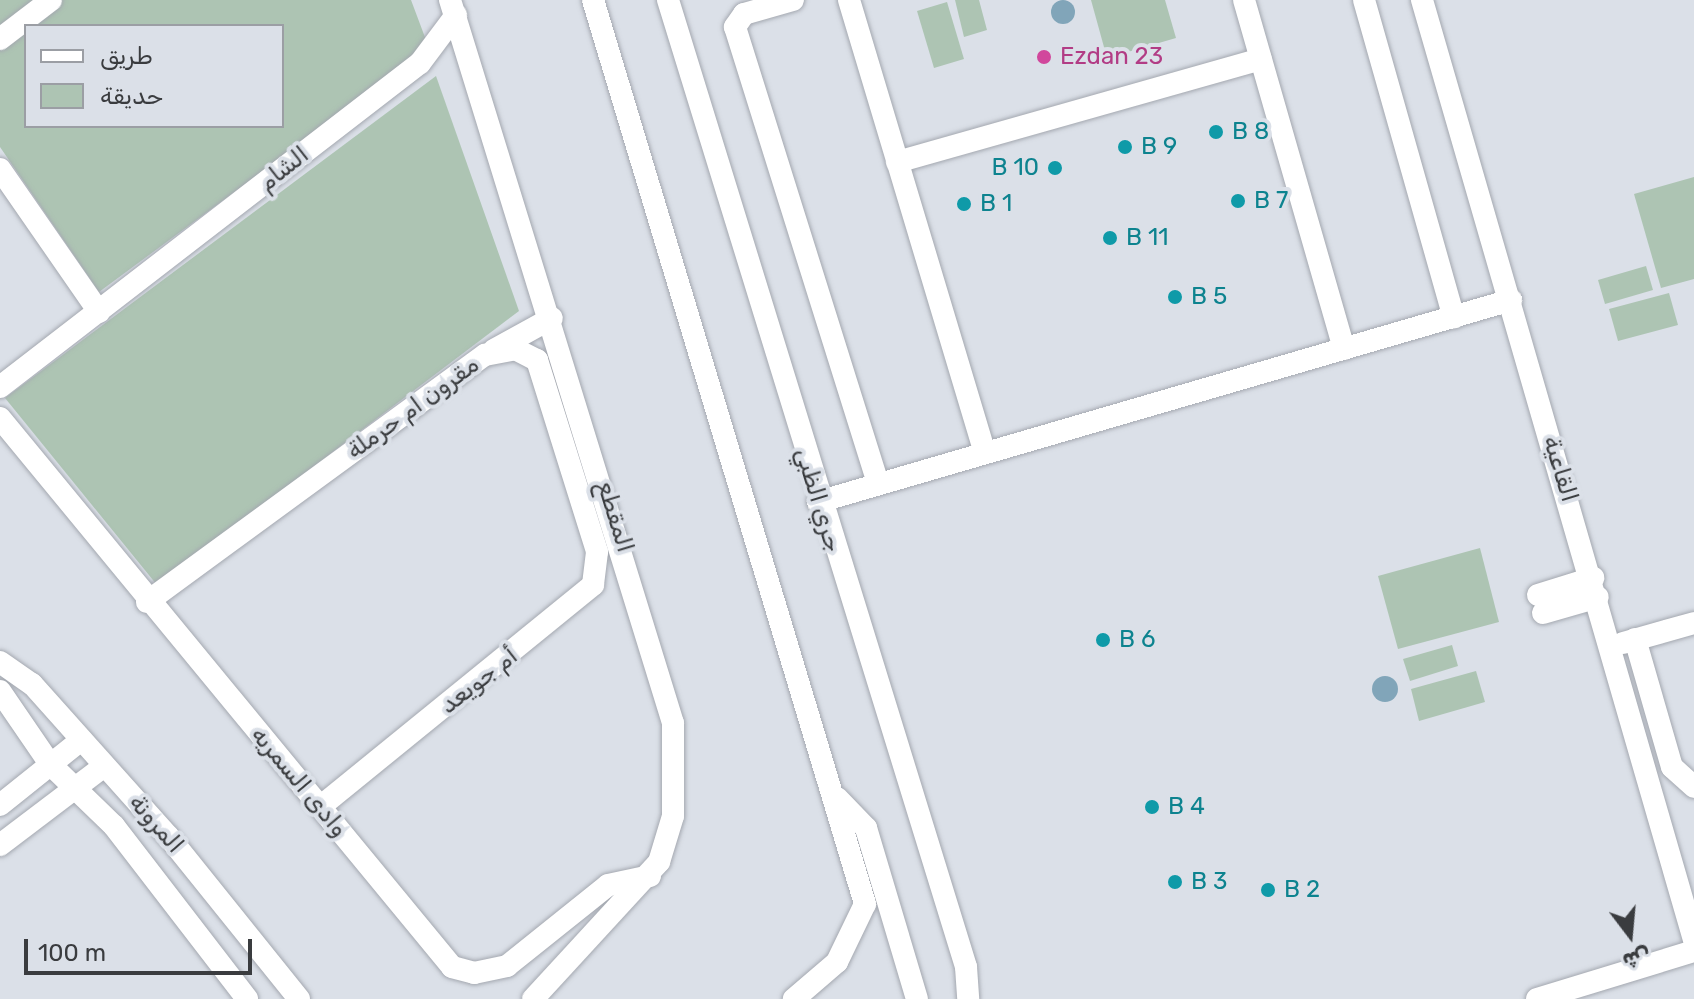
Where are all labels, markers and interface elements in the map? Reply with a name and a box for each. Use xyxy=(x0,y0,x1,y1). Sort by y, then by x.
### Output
legend xyxy=(24,24,284,128)
text: طريق xyxy=(100,42,153,70)
place label: Ezdan 23 xyxy=(1060,43,1163,71)
marker: Ezdan 23 xyxy=(1035,48,1053,66)
text: حديقة xyxy=(100,82,163,110)
place label: B 8 xyxy=(1232,118,1269,146)
marker: B 8 xyxy=(1207,123,1225,141)
place label: B 9 xyxy=(1141,133,1177,161)
marker: B 9 xyxy=(1116,138,1134,156)
street label: الشام xyxy=(253,141,315,197)
place label: B 10 xyxy=(992,154,1039,182)
marker: B 10 xyxy=(1046,159,1064,177)
place label: B 7 xyxy=(1254,187,1288,215)
place label: B 1 xyxy=(980,190,1012,218)
marker: B 7 xyxy=(1229,192,1247,210)
marker: B 1 xyxy=(955,195,973,213)
place label: B 11 xyxy=(1126,224,1168,252)
marker: B 11 xyxy=(1101,229,1119,247)
place label: B 5 xyxy=(1191,283,1227,311)
marker: B 5 xyxy=(1166,288,1184,306)
street label: مقرون ام حرملة xyxy=(341,350,485,466)
street label: القاعية xyxy=(1536,433,1584,505)
street label: جري الظبي xyxy=(789,445,847,555)
street label: المقطع xyxy=(591,478,639,556)
place label: B 6 xyxy=(1119,626,1155,654)
marker: B 6 xyxy=(1094,631,1112,649)
street label: أم جويعد xyxy=(434,642,524,720)
street label: وادى السمريه xyxy=(245,721,353,843)
street label: المرونة xyxy=(123,789,189,859)
place label: B 4 xyxy=(1168,793,1205,821)
marker: B 4 xyxy=(1143,798,1161,816)
place label: B 3 xyxy=(1191,868,1227,896)
marker: B 3 xyxy=(1166,873,1184,891)
place label: B 2 xyxy=(1284,876,1320,904)
marker: B 2 xyxy=(1259,881,1277,899)
north arrow xyxy=(1590,895,1670,975)
scale bar xyxy=(28,923,256,973)
text: 100 m xyxy=(38,939,106,967)
text: ش xyxy=(1620,942,1654,975)

